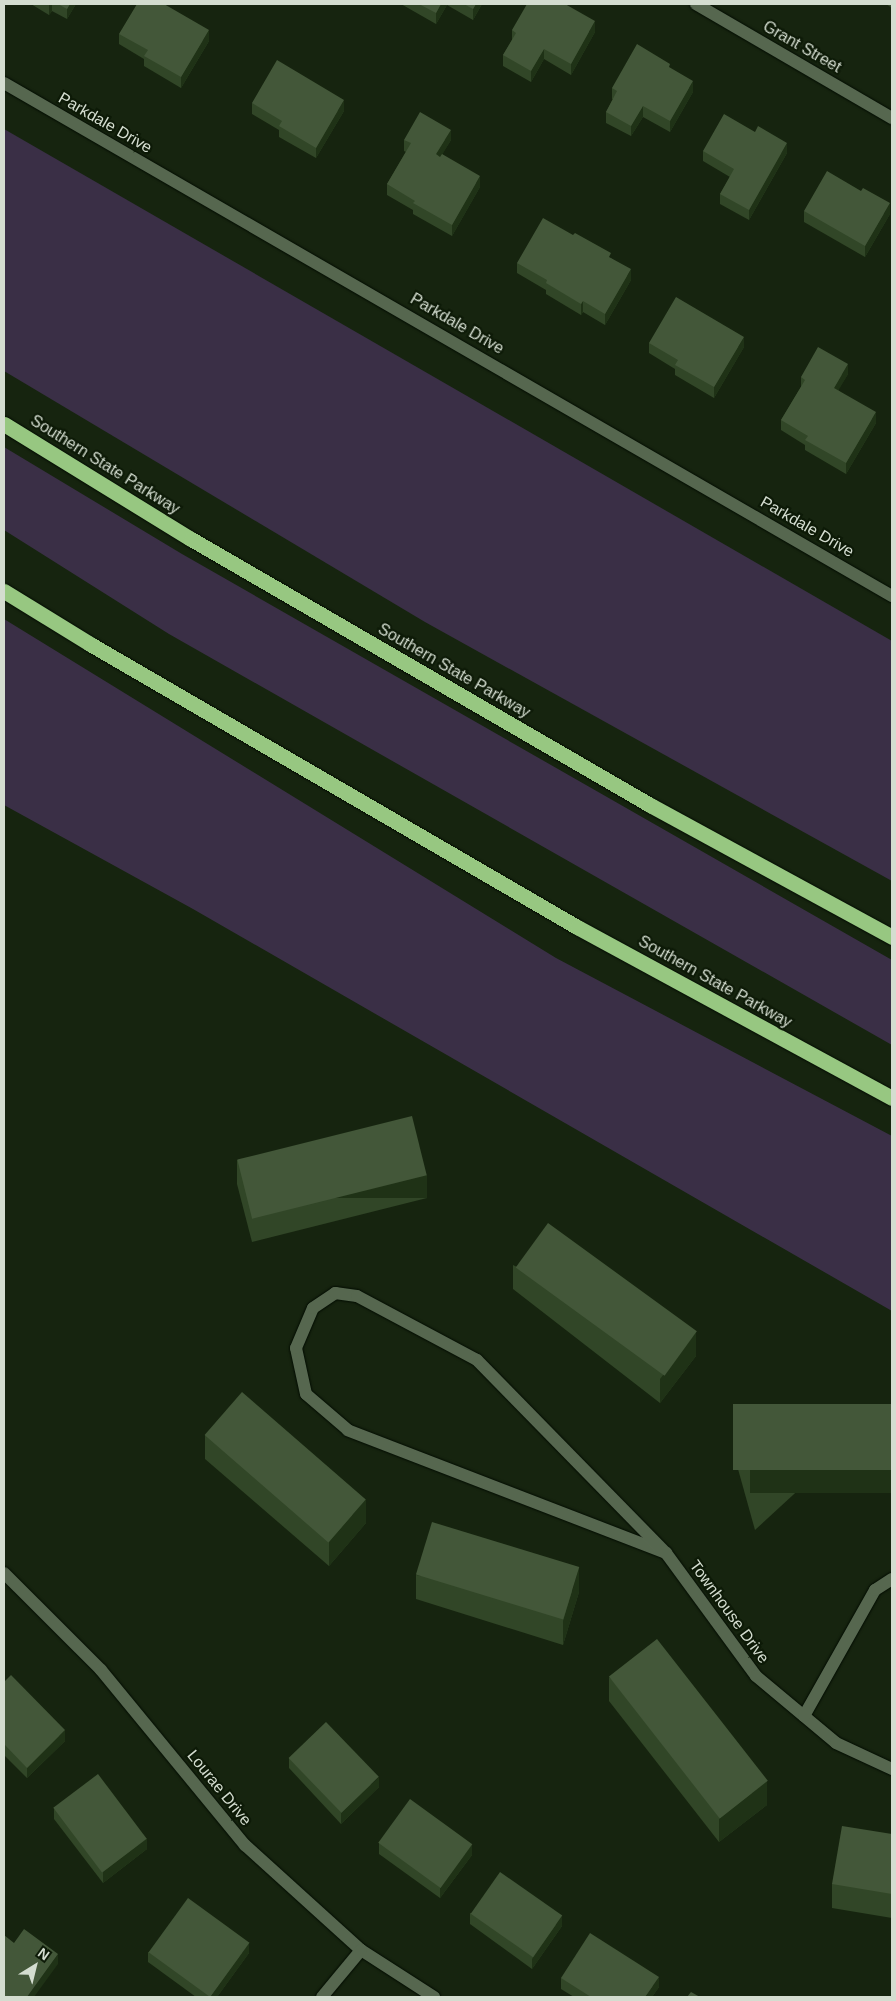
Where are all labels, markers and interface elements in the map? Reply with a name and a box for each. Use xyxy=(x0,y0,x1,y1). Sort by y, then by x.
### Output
street label: Grant Street xyxy=(759,17,845,77)
street label: Parkdale Drive xyxy=(55,88,155,158)
street label: Parkdale Drive xyxy=(407,289,507,359)
street label: Southern State Parkway xyxy=(27,411,183,519)
street label: Parkdale Drive xyxy=(757,492,857,562)
street label: Southern State Parkway xyxy=(374,620,534,722)
street label: Southern State Parkway xyxy=(635,932,795,1032)
street label: Townhouse Drive xyxy=(685,1557,773,1667)
street label: Lourae Drive xyxy=(183,1746,255,1830)
north arrow xyxy=(10,1941,60,1991)
text: N xyxy=(35,1944,53,1963)

